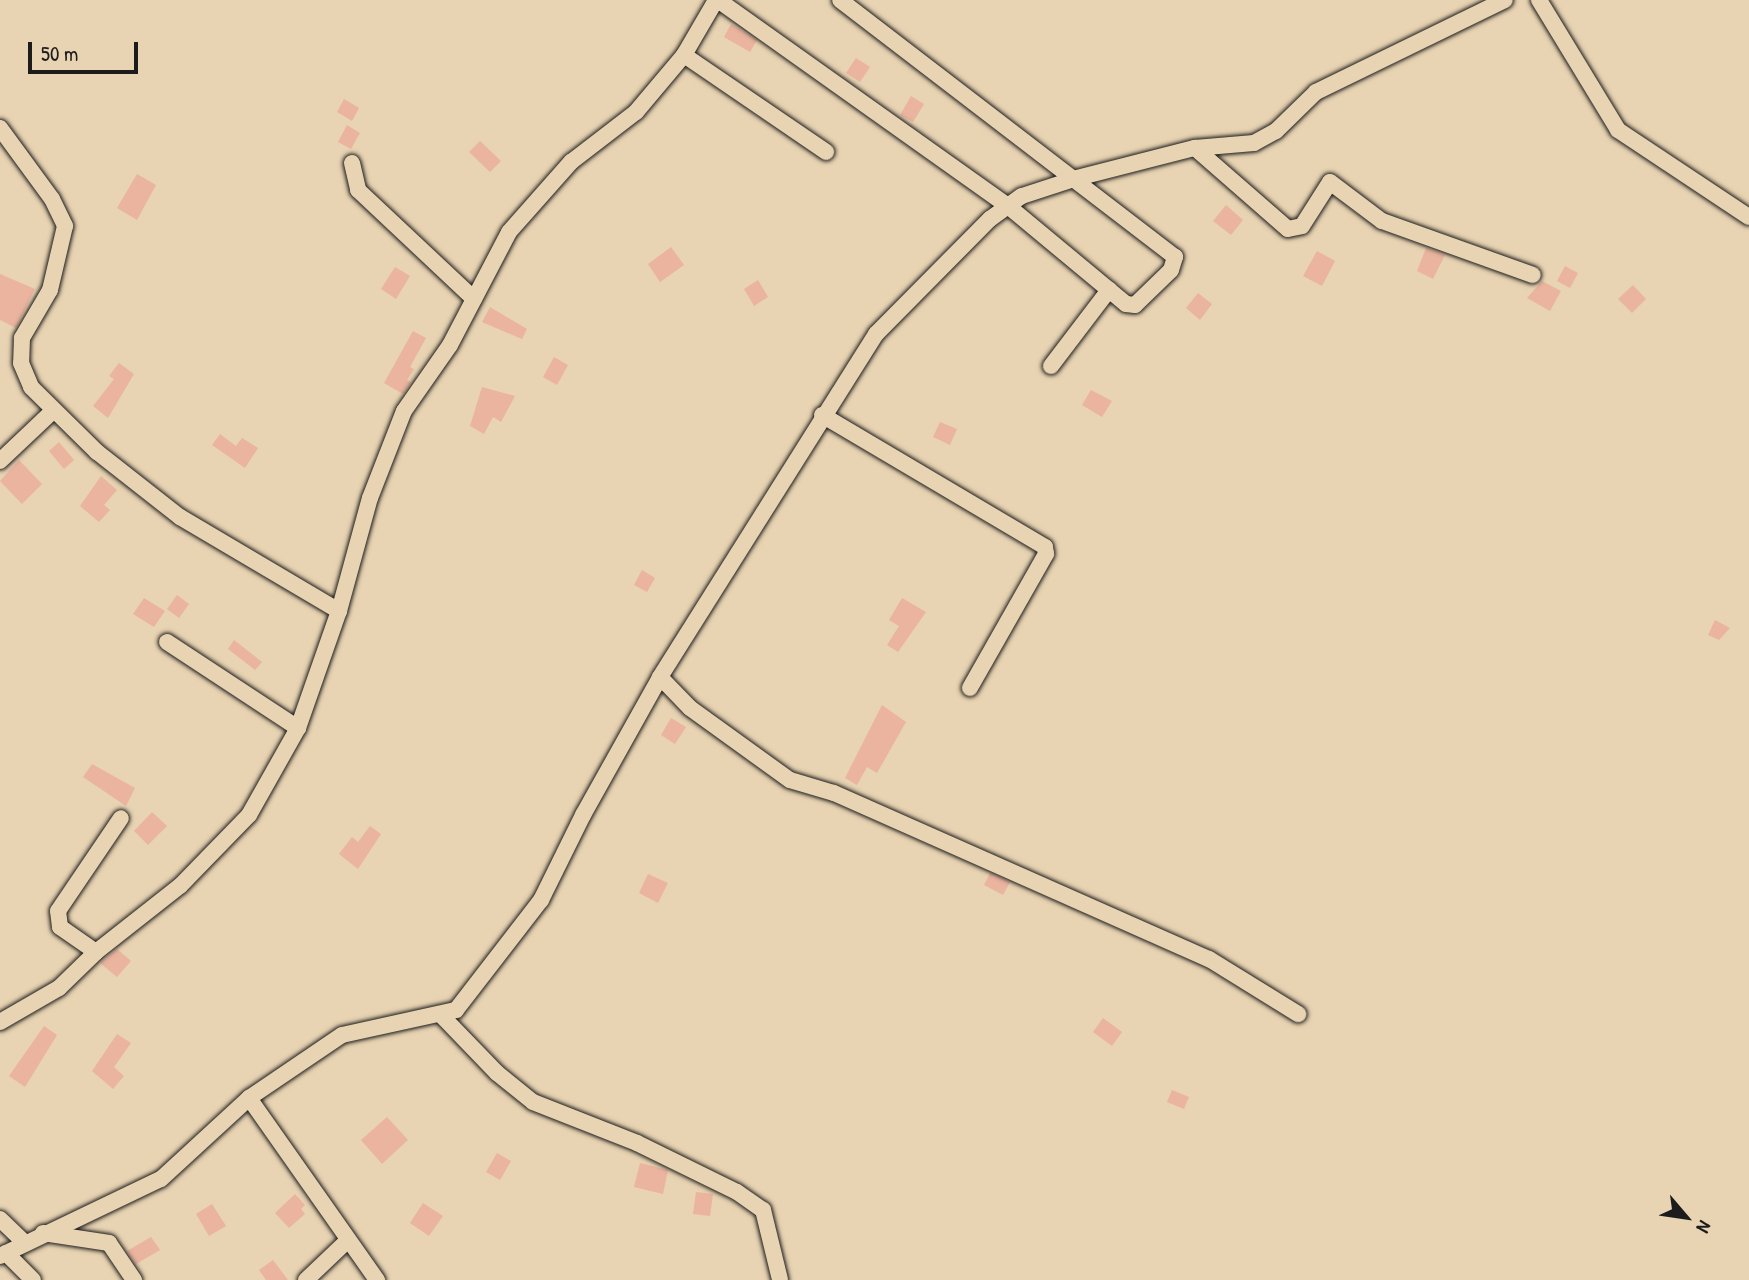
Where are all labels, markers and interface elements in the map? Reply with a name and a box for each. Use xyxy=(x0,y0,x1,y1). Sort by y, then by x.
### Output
scale bar xyxy=(32,28,142,72)
text: 50 m xyxy=(41,39,78,68)
north arrow xyxy=(1651,1182,1721,1252)
text: N xyxy=(1691,1216,1718,1238)

